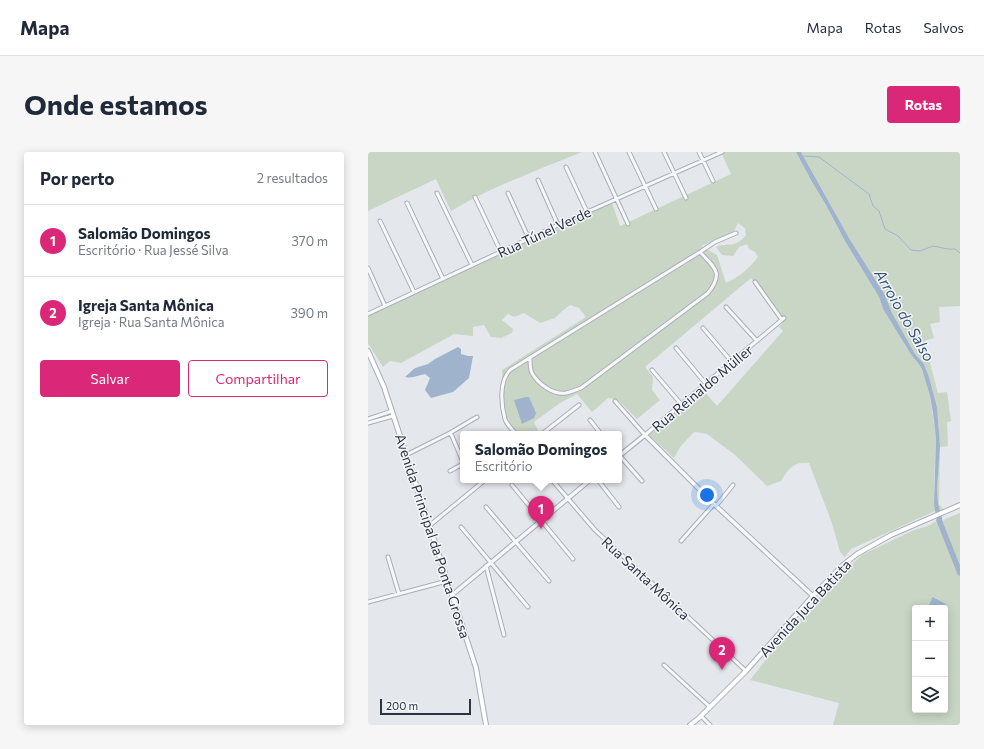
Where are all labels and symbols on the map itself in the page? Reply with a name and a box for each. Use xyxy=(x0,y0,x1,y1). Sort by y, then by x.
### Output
street label: Rua Túnel Verde xyxy=(495,203,593,261)
water label: Arroio do Salso xyxy=(871,265,939,364)
street label: Rua Reinaldo Müller xyxy=(648,341,756,435)
street label: Avenida Principal da Ponta Grossa xyxy=(392,432,474,640)
your location xyxy=(697,485,717,505)
pin: 1 xyxy=(528,496,554,529)
street label: Rua Santa Mônica xyxy=(599,533,693,623)
street label: Avenida Juca Batista xyxy=(755,556,855,660)
pin: 2 xyxy=(709,637,735,670)
scale bar xyxy=(380,697,471,716)

